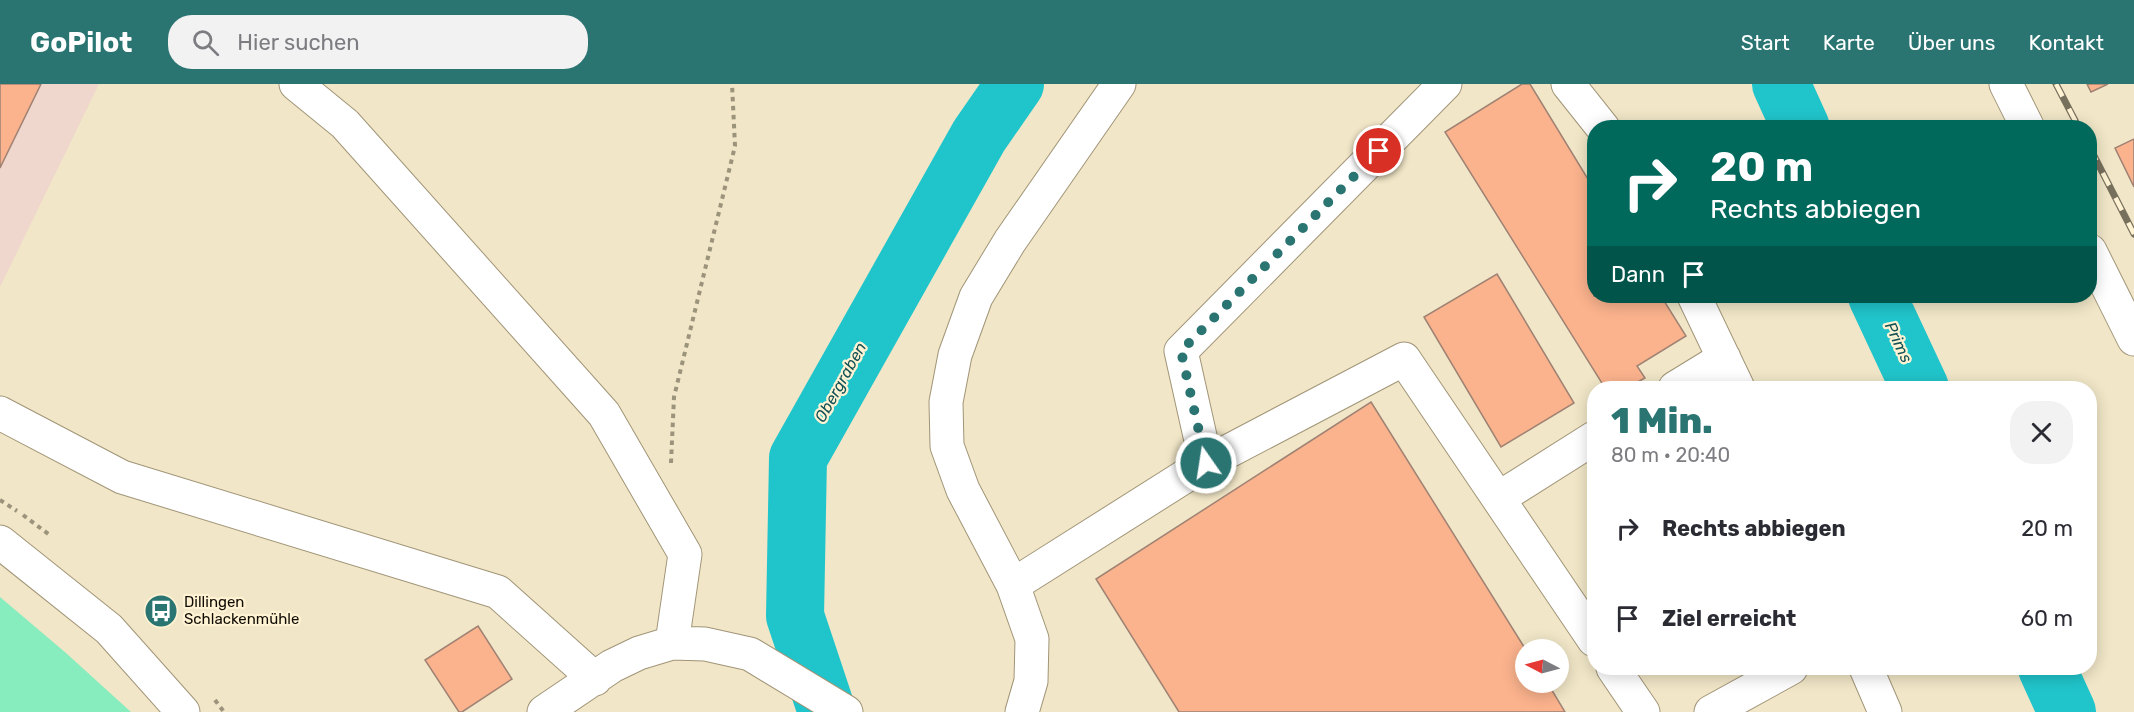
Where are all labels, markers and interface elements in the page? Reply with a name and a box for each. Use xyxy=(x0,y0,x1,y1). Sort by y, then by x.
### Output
search box xyxy=(168,15,588,69)
text: GoPilot xyxy=(30,26,132,59)
icon: search xyxy=(189,26,222,59)
text: Hier suchen xyxy=(237,29,360,56)
text: Start xyxy=(1741,30,1790,55)
text: Karte xyxy=(1823,30,1875,55)
text: Über uns xyxy=(1908,30,1996,55)
text: Kontakt xyxy=(2029,30,2104,55)
pin xyxy=(1353,125,1404,176)
icon: arrive xyxy=(1362,134,1395,167)
text: 20 m xyxy=(1710,142,1813,192)
icon: right xyxy=(1611,144,1689,222)
text: Rechts abbiegen xyxy=(1710,193,1921,225)
icon: arrive xyxy=(1677,258,1710,291)
text: Dann xyxy=(1611,261,1665,288)
water label: Prims xyxy=(1881,319,1916,366)
water label: Obergraben xyxy=(811,339,870,426)
text: 1 Min. xyxy=(1611,399,1713,442)
button: close xyxy=(2010,401,2073,464)
position arrow xyxy=(1174,431,1238,495)
text: 80 m · 20:40 xyxy=(1611,443,1730,467)
icon: right xyxy=(1611,512,1644,545)
text: Rechts abbiegen xyxy=(1662,515,1846,542)
text: 20 m xyxy=(2021,515,2073,542)
bus stop icon: Dillingen Schlackenmühle xyxy=(143,593,179,629)
place label: Dillingen Schlackenmühle xyxy=(184,593,299,628)
icon: arrive xyxy=(1611,602,1644,635)
text: Ziel erreicht xyxy=(1662,605,1796,632)
text: 60 m xyxy=(2021,605,2073,632)
north arrow xyxy=(1515,639,1569,693)
map controls xyxy=(1515,639,1569,693)

